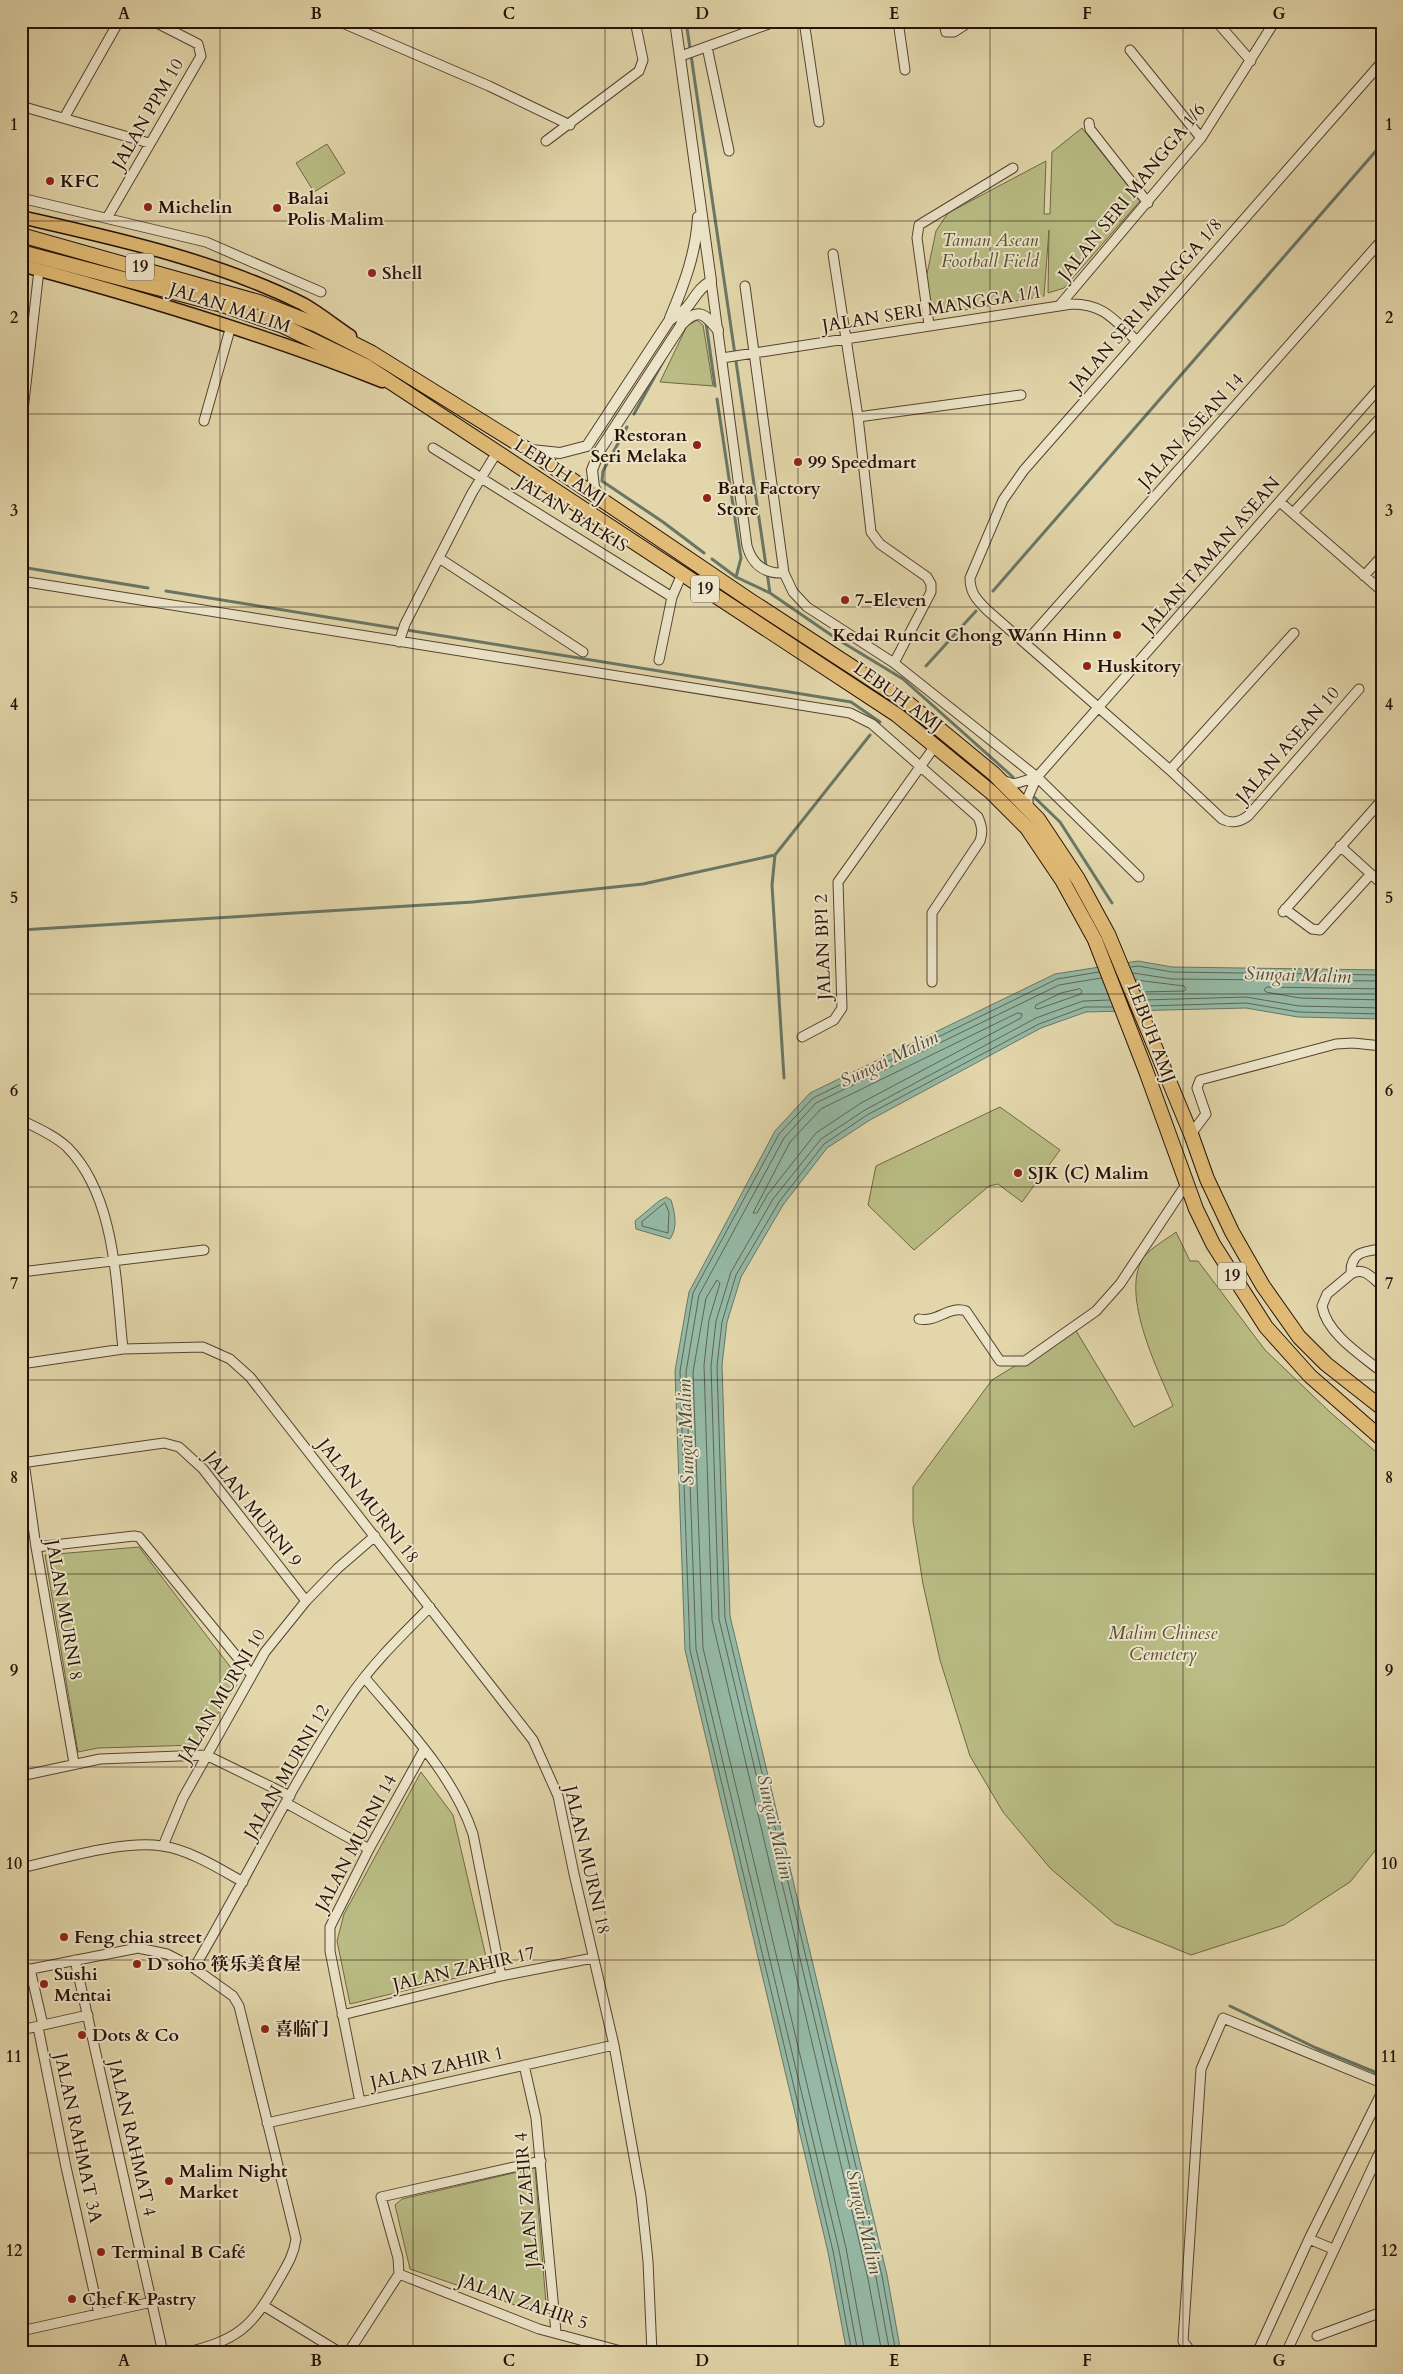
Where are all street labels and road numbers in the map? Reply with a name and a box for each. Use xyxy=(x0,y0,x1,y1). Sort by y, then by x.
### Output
street label: JALAN PPM 10 xyxy=(105,54,190,177)
street label: JALAN SERI MANGGA 1/6 xyxy=(1051,98,1212,288)
street label: JALAN SERI MANGGA 1/8 xyxy=(1062,213,1228,399)
road number: 19 xyxy=(126,253,154,280)
street label: JALAN MALIM xyxy=(163,276,294,339)
street label: JALAN SERI MANGGA 1/1 xyxy=(818,279,1044,339)
street label: JALAN ASEAN 14 xyxy=(1130,368,1250,496)
street label: LEBUH AMJ xyxy=(509,433,611,511)
street label: JALAN BALKIS xyxy=(509,468,633,558)
street label: JALAN TAMAN ASEAN xyxy=(1134,471,1286,641)
road number: 19 xyxy=(691,576,719,602)
street label: LEBUH AMJ xyxy=(848,656,948,738)
street label: JALAN ASEAN 10 xyxy=(1228,681,1346,811)
street label: JALAN BPI 2 xyxy=(809,894,837,1003)
street label: LEBUH AMJ xyxy=(1121,980,1181,1086)
road number: 19 xyxy=(1218,1262,1246,1290)
street label: JALAN MURNI 18 xyxy=(310,1431,425,1568)
street label: JALAN MURNI 9 xyxy=(197,1443,308,1572)
street label: JALAN MURNI 8 xyxy=(39,1535,89,1682)
street label: JALAN MURNI 10 xyxy=(171,1625,272,1770)
street label: JALAN MURNI 12 xyxy=(237,1700,336,1847)
street label: JALAN MURNI 14 xyxy=(308,1770,403,1918)
street label: JALAN MURNI 18 xyxy=(557,1780,616,1937)
street label: JALAN ZAHIR 17 xyxy=(387,1940,538,1998)
street label: JALAN ZAHIR 1 xyxy=(365,2041,506,2096)
street label: JALAN RAHMAT 3A xyxy=(47,2048,108,2225)
street label: JALAN RAHMAT 4 xyxy=(101,2054,162,2219)
street label: JALAN ZAHIR 4 xyxy=(509,2131,546,2272)
street label: JALAN ZAHIR 5 xyxy=(452,2267,591,2336)

